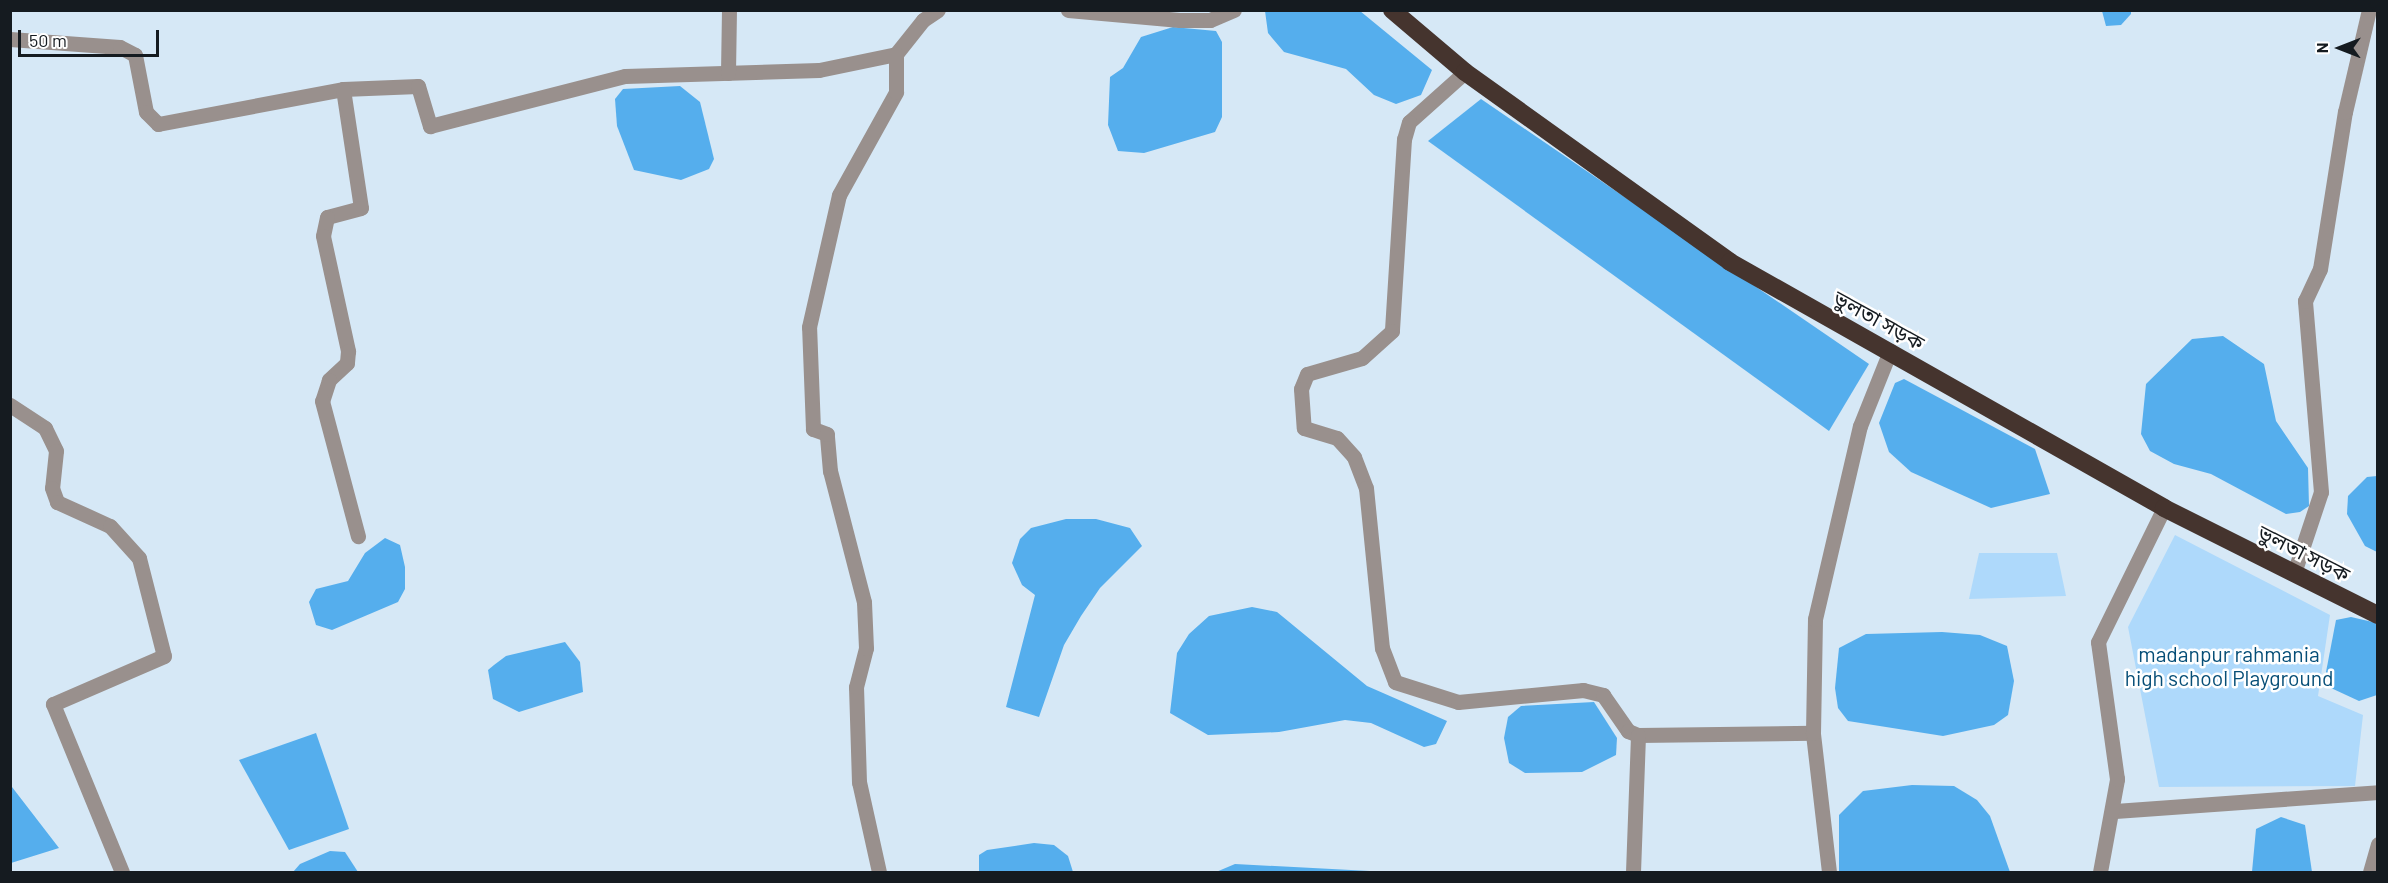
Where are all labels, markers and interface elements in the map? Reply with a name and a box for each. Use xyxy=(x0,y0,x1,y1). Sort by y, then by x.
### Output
scale bar xyxy=(21,18,162,56)
north arrow xyxy=(2310,18,2370,78)
text: 50 m xyxy=(29,29,67,51)
text: N xyxy=(2312,43,2331,53)
street label: ভুলতা সড়ক xyxy=(1829,285,1929,355)
street label: ভুলতা সড়ক xyxy=(2254,519,2354,587)
park label: madanpur rahmania high school Playground xyxy=(2125,641,2333,691)

